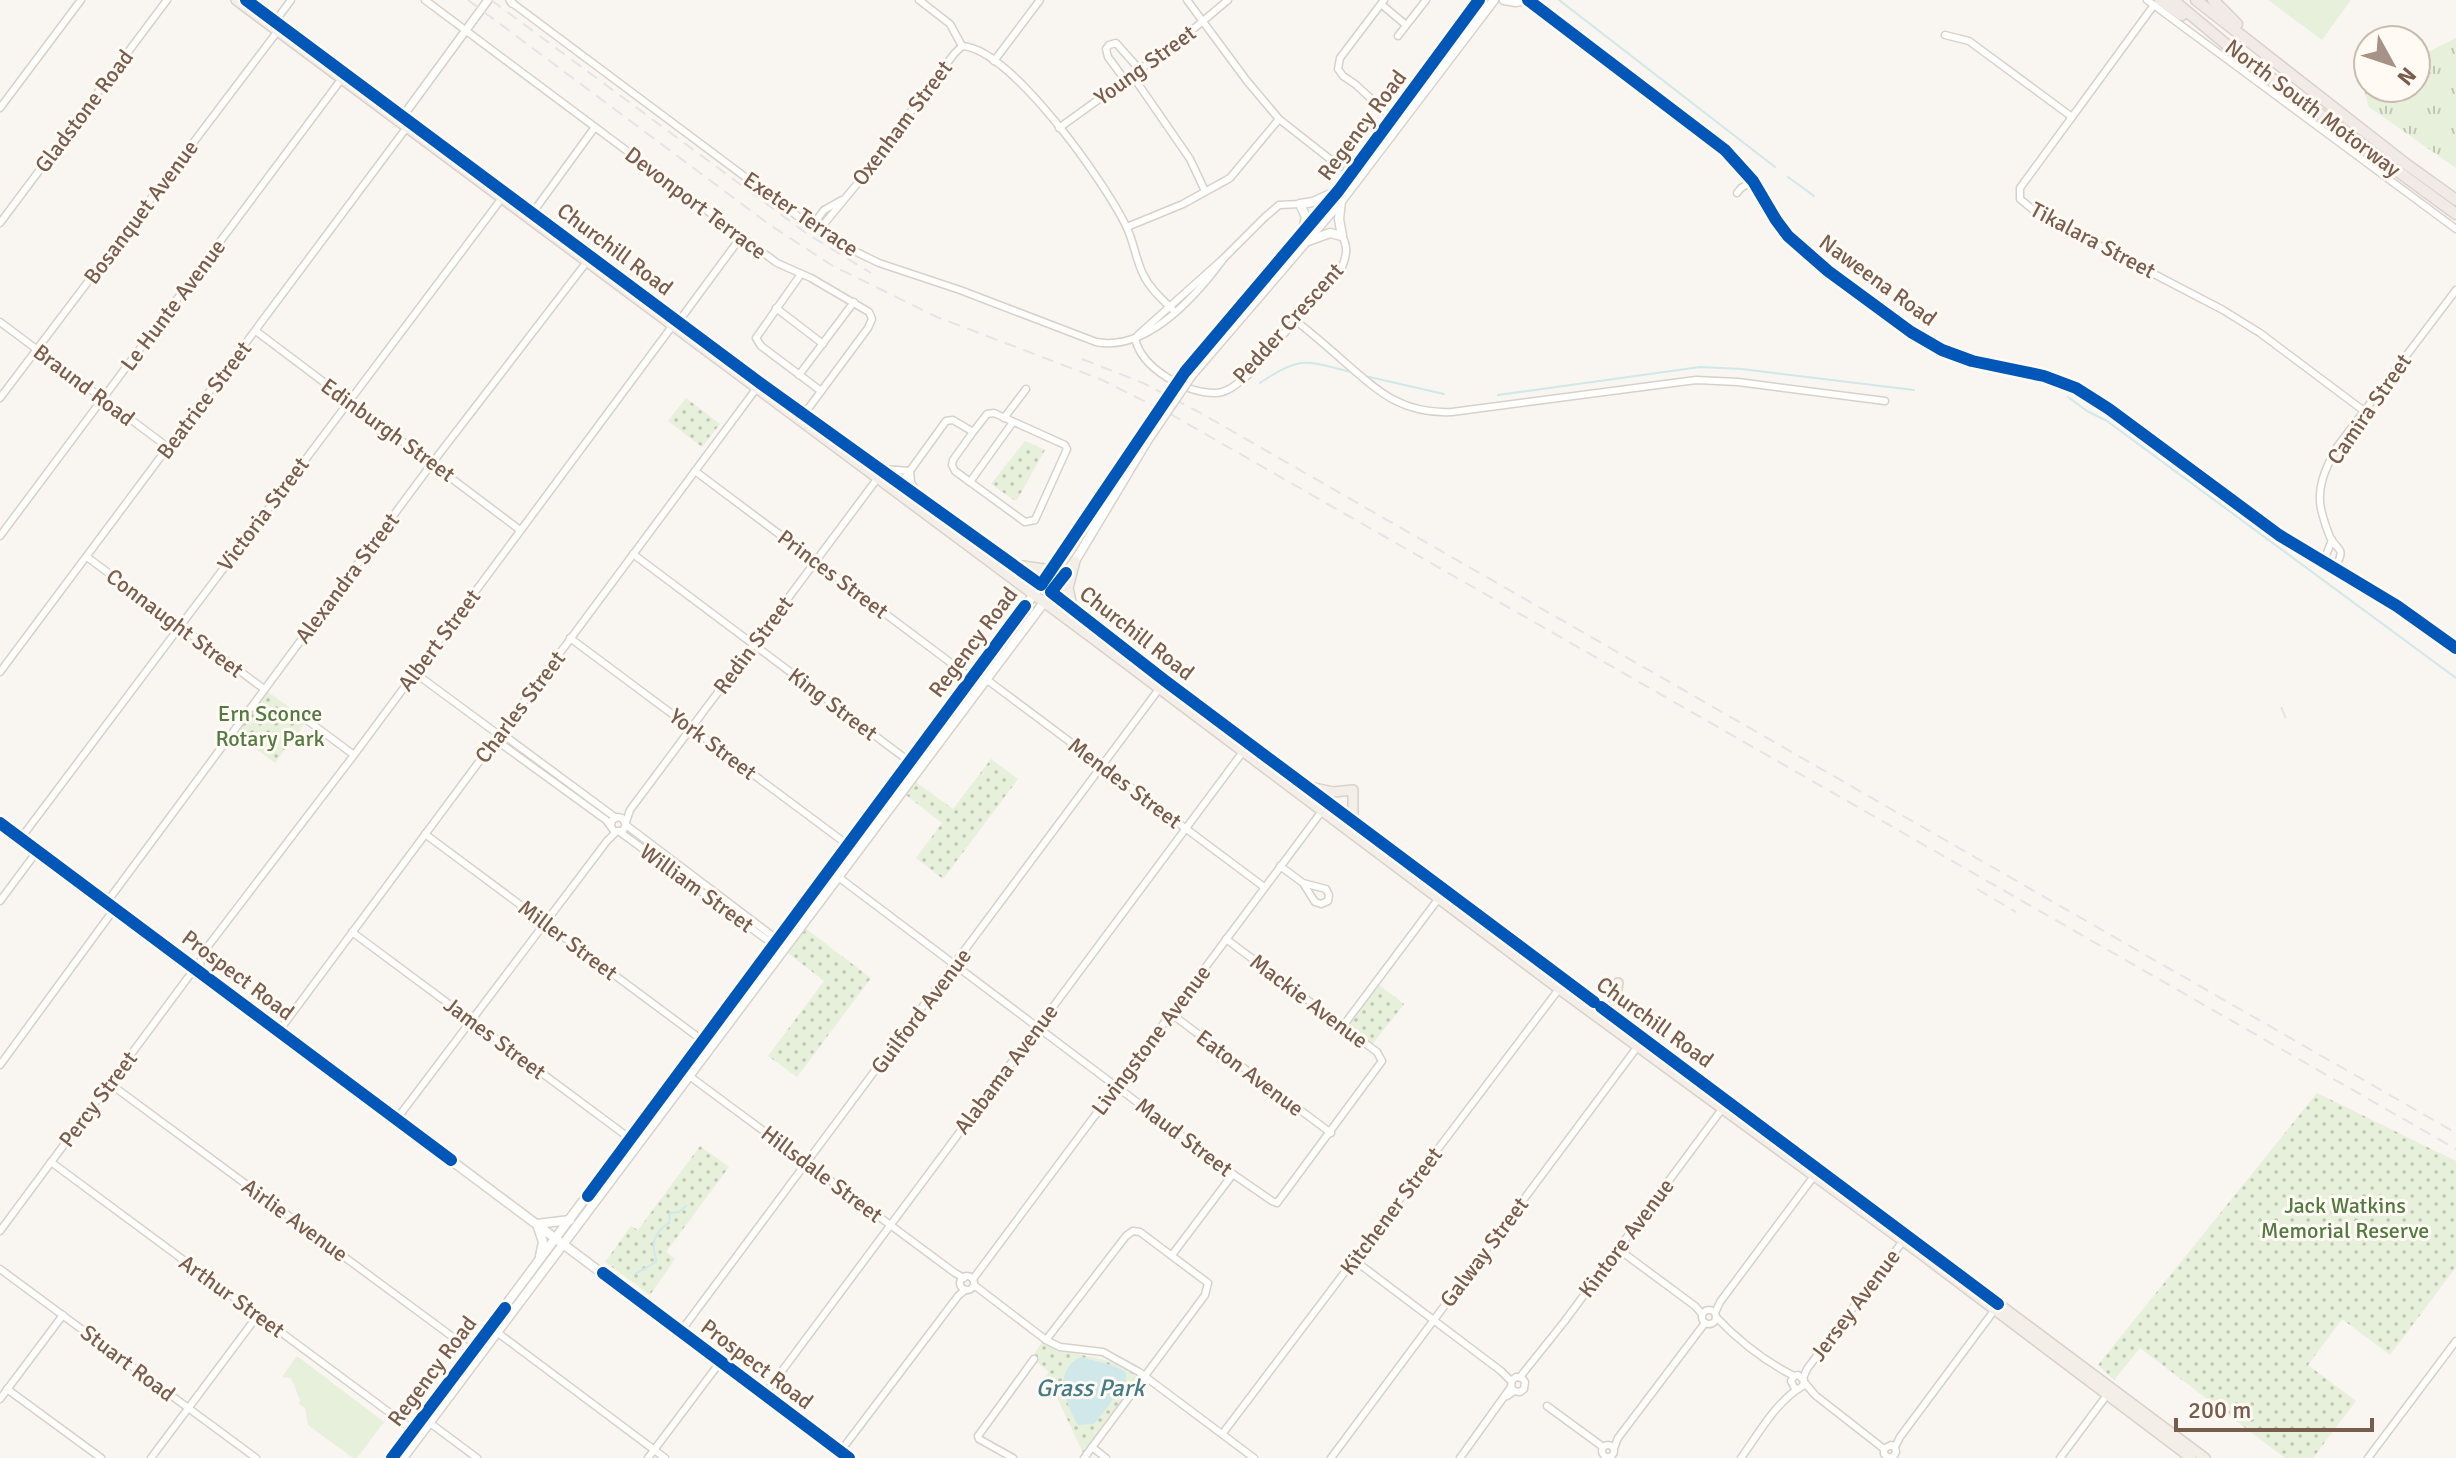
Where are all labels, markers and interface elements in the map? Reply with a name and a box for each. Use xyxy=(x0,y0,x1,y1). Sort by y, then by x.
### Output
street label: Young Street xyxy=(1089,19,1201,111)
north arrow xyxy=(2352,24,2432,104)
street label: North South Motorway xyxy=(2220,33,2406,183)
street label: Gladstone Road xyxy=(29,44,139,178)
street label: Oxenham Street xyxy=(846,55,958,191)
street label: Regency Road xyxy=(1312,65,1412,185)
street label: Bosanquet Avenue xyxy=(78,135,204,289)
street label: Devonport Terrace xyxy=(620,141,772,265)
street label: Exeter Terrace xyxy=(738,166,864,262)
street label: Tikalara Street xyxy=(2026,196,2160,284)
street label: Churchill Road xyxy=(552,197,678,301)
street label: Naweena Road xyxy=(1814,228,1942,332)
street label: Le Hunte Avenue xyxy=(115,234,231,376)
street label: Pedder Crescent xyxy=(1227,257,1349,389)
street label: Beatrice Street xyxy=(151,335,257,464)
street label: Braund Road xyxy=(28,338,140,432)
street label: Camira Street xyxy=(2321,348,2417,470)
street label: Edinburgh Street xyxy=(316,372,461,488)
street label: Victoria Street xyxy=(211,451,315,576)
street label: Alexandra Street xyxy=(289,507,405,649)
street label: Princes Street xyxy=(772,524,894,625)
street label: Connaught Street xyxy=(101,563,249,684)
street label: Churchill Road xyxy=(1074,580,1200,686)
street label: Regency Road xyxy=(923,582,1023,702)
street label: Albert Street xyxy=(392,583,486,696)
street label: Redin Street xyxy=(707,590,799,699)
street label: Charles Street xyxy=(469,645,571,768)
street label: King Street xyxy=(783,662,883,747)
park label: Ern Sconce Rotary Park xyxy=(215,700,325,752)
street label: York Street xyxy=(664,702,762,786)
street label: Mendes Street xyxy=(1063,732,1187,835)
street label: William Street xyxy=(635,838,759,938)
street label: Miller Street xyxy=(513,894,623,986)
street label: Prospect Road xyxy=(177,924,299,1026)
street label: Guilford Avenue xyxy=(865,943,977,1079)
street label: Mackie Avenue xyxy=(1245,948,1373,1054)
street label: Livingstone Avenue xyxy=(1086,959,1216,1121)
street label: Churchill Road xyxy=(1591,971,1719,1073)
street label: James Street xyxy=(439,991,552,1085)
street label: Alabama Avenue xyxy=(948,999,1064,1139)
street label: Eaton Avenue xyxy=(1191,1024,1309,1122)
street label: Percy Street xyxy=(53,1045,143,1152)
street label: Maud Street xyxy=(1130,1092,1238,1182)
street label: Hillsdale Street xyxy=(756,1119,888,1229)
street label: Kitchener Street xyxy=(1334,1142,1448,1280)
street label: Airlie Avenue xyxy=(237,1172,353,1268)
street label: Kintore Avenue xyxy=(1572,1173,1680,1303)
street label: Galway Street xyxy=(1434,1191,1534,1312)
park label: Jack Watkins Memorial Reserve xyxy=(2261,1192,2429,1244)
street label: Jersey Avenue xyxy=(1804,1244,1906,1366)
street label: Arthur Street xyxy=(174,1249,290,1344)
street label: Regency Road xyxy=(382,1311,482,1431)
street label: Prospect Road xyxy=(696,1313,818,1415)
street label: Stuart Road xyxy=(75,1319,181,1407)
water label: Grass Park xyxy=(1036,1373,1146,1403)
scale bar xyxy=(2176,1382,2372,1432)
text: 200 m xyxy=(2188,1395,2251,1425)

